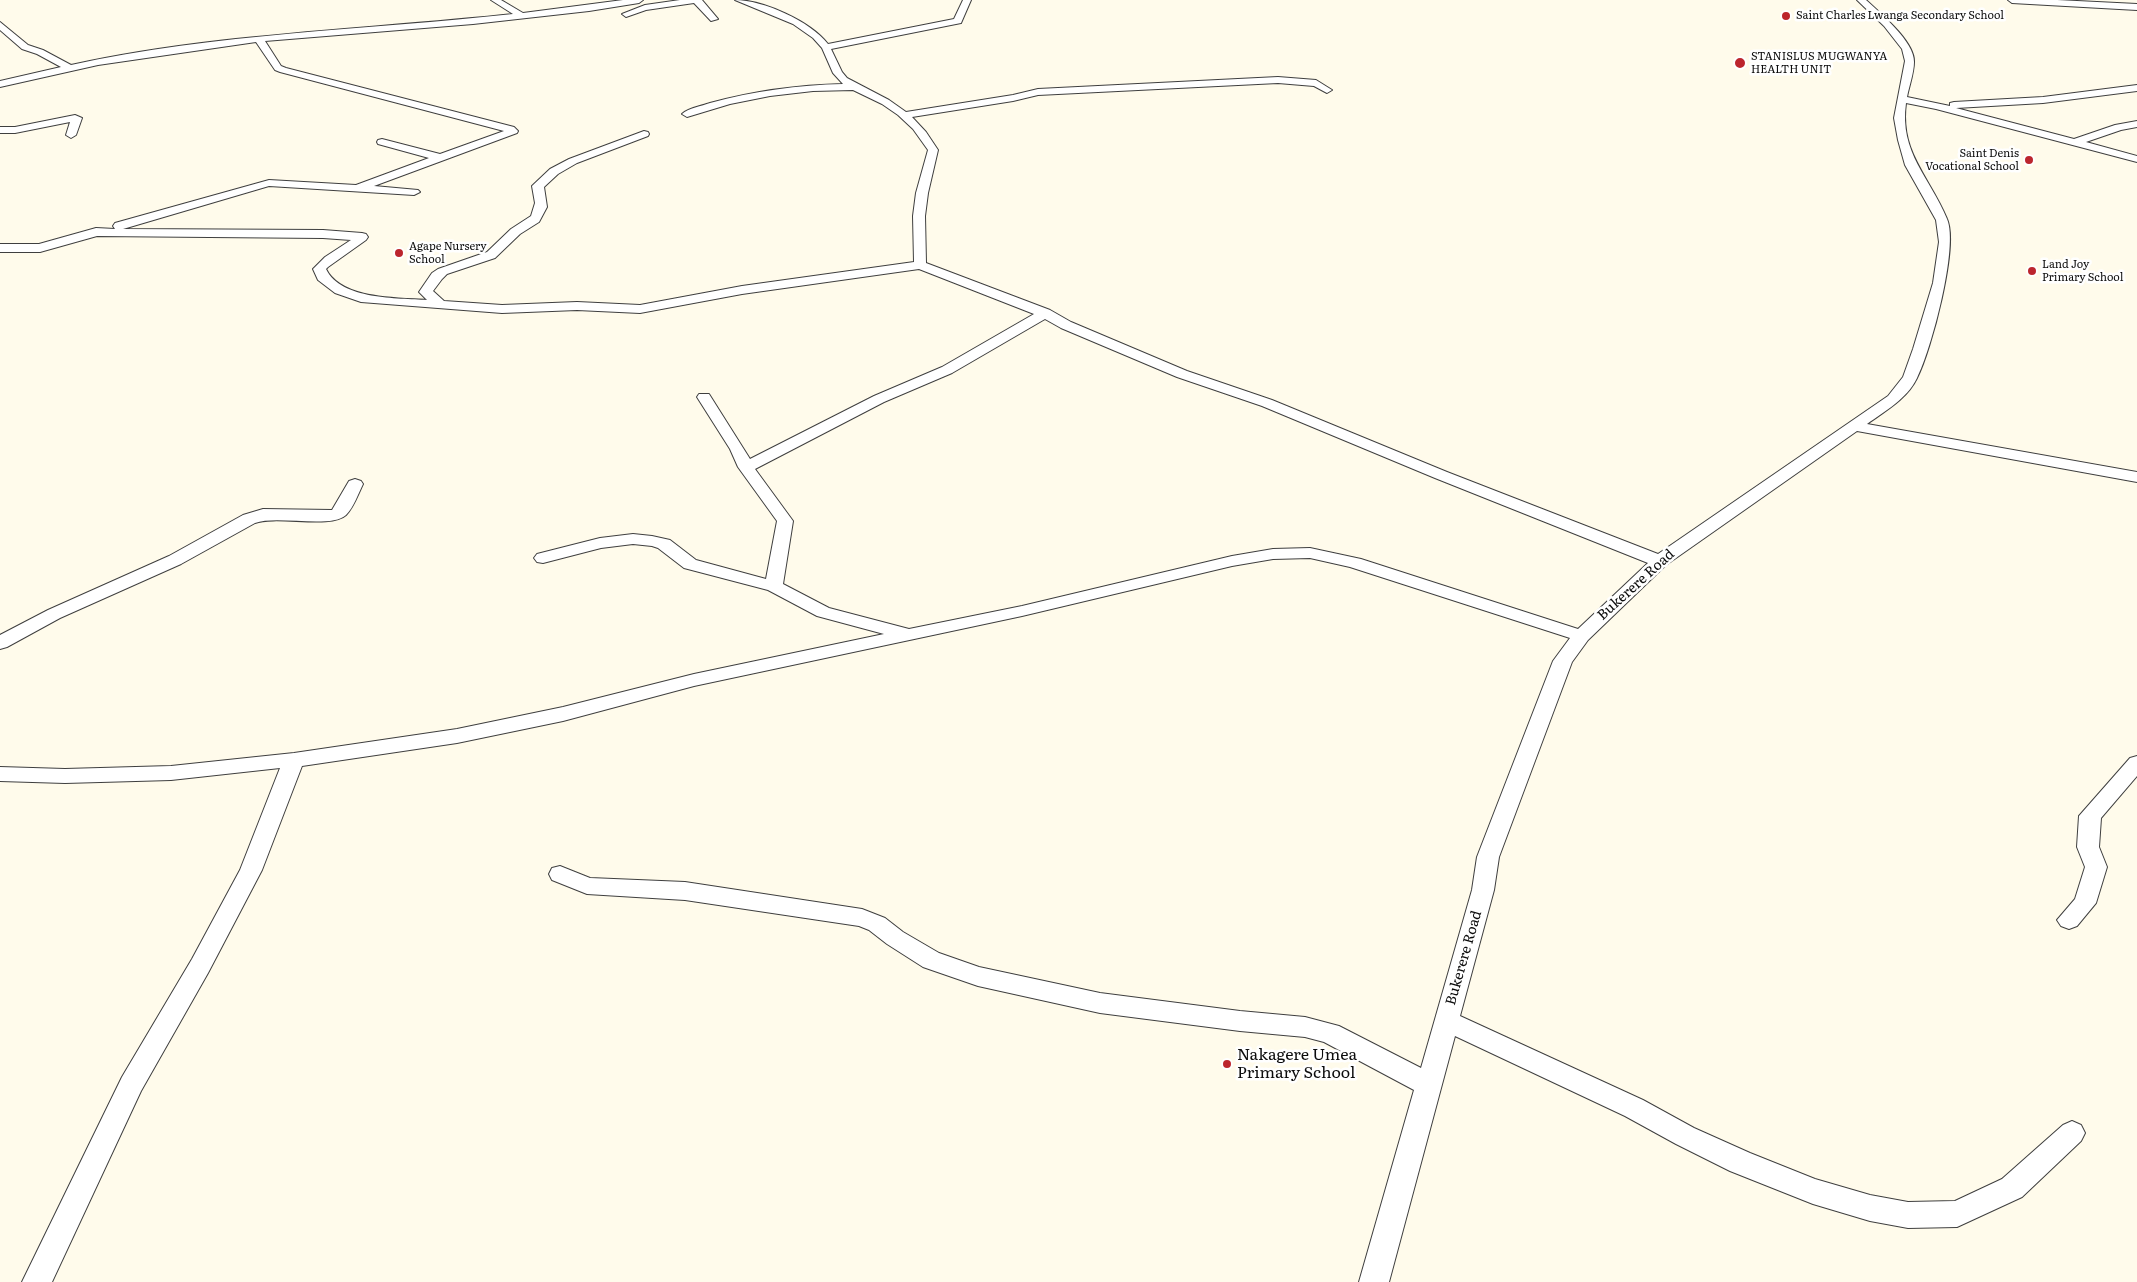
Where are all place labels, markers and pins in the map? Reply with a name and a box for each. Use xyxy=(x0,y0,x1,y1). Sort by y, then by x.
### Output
place label: Saint Charles Lwanga Secondary School xyxy=(1796,9,2004,23)
marker: Saint Charles Lwanga Secondary School xyxy=(1780,10,1792,22)
place label: STANISLUS MUGWANYA HEALTH UNIT xyxy=(1751,50,1887,76)
marker: STANISLUS MUGWANYA HEALTH UNIT xyxy=(1733,56,1747,70)
place label: Saint Denis Vocational School xyxy=(1925,147,2019,173)
marker: Saint Denis Vocational School xyxy=(2023,154,2035,166)
place label: Agape Nursery School xyxy=(409,240,487,266)
marker: Agape Nursery School xyxy=(393,247,405,259)
place label: Land Joy Primary School xyxy=(2042,258,2123,284)
marker: Land Joy Primary School xyxy=(2026,265,2038,277)
place label: Nakagere Umea Primary School xyxy=(1237,1045,1357,1083)
marker: Nakagere Umea Primary School xyxy=(1221,1058,1233,1070)

